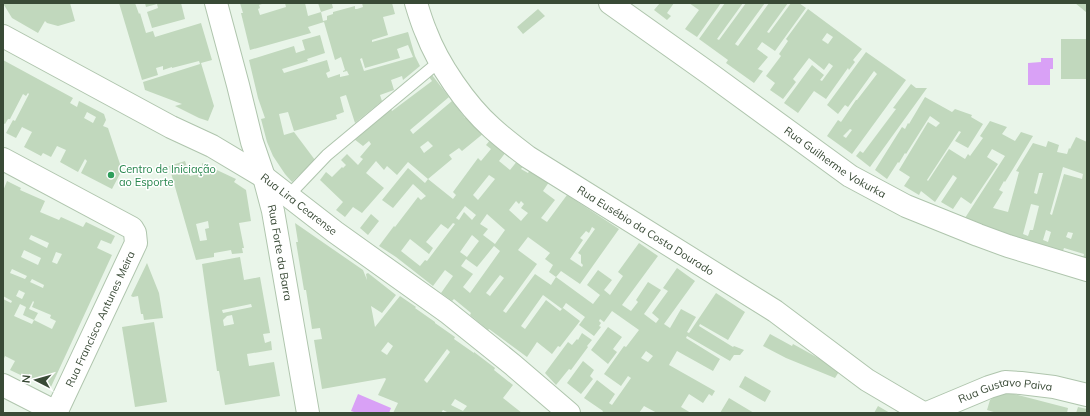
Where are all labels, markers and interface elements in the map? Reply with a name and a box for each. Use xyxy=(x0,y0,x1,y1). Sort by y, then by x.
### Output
street label: Rua Guilherme Vokurka xyxy=(781,123,889,201)
place label: Centro de Iniciação ao Esporte xyxy=(119,162,216,189)
marker: Centro de Iniciação ao Esporte xyxy=(106,170,116,180)
street label: Rua Lira Cearense xyxy=(258,170,340,238)
street label: Rua Eusébio da Costa Dourado xyxy=(575,182,717,278)
street label: Rua Forte da Barra xyxy=(265,203,295,302)
street label: Rua Francisco Antunes Meira xyxy=(62,249,138,389)
north arrow xyxy=(16,360,56,400)
text: N xyxy=(19,374,33,384)
street label: Rua Gustavo Paiva xyxy=(956,375,1053,406)

